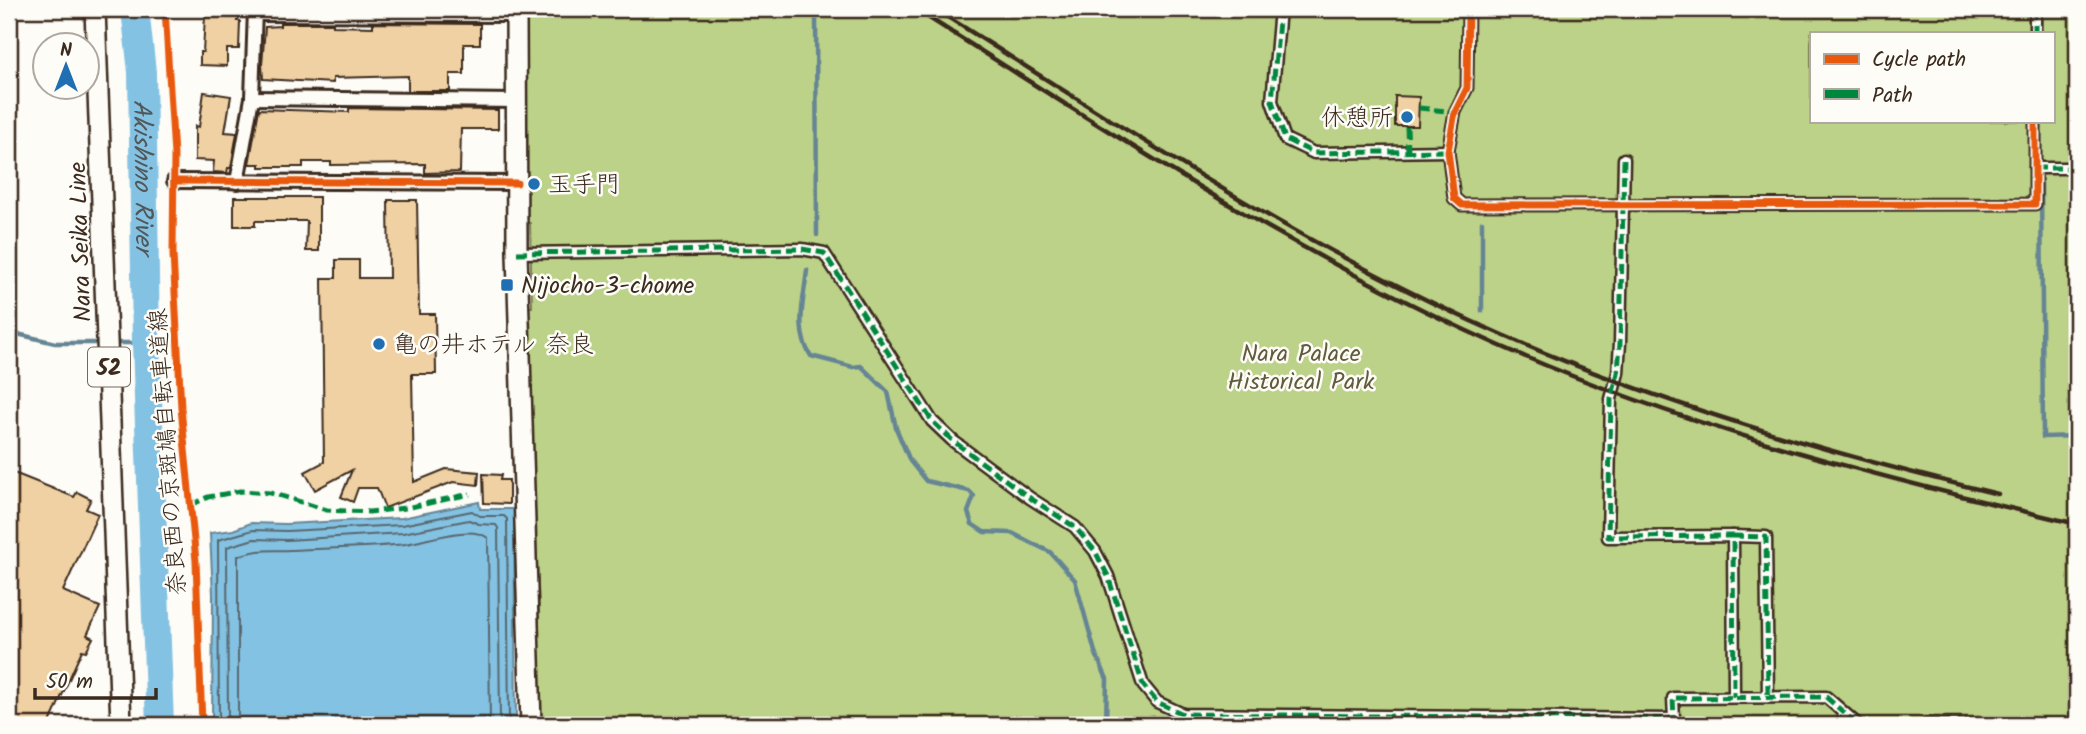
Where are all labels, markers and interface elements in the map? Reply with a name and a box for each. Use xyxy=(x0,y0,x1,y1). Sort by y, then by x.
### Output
north arrow xyxy=(32,32,102,102)
legend xyxy=(1810,32,2054,122)
text: N xyxy=(60,36,72,66)
text: Cycle path xyxy=(1872,44,1966,77)
text: Path xyxy=(1872,80,1913,113)
water label: Akishino River xyxy=(119,99,164,259)
place label: 休憩所 xyxy=(1321,99,1393,138)
marker: 休憩所 xyxy=(1399,109,1415,125)
street label: Nara Seika Line xyxy=(59,161,104,323)
place label: 玉手門 xyxy=(548,166,620,205)
marker: 玉手門 xyxy=(526,176,542,192)
place label: Nijocho-3-chome xyxy=(521,267,695,306)
marker: Nijocho-3-chome xyxy=(499,277,515,293)
street label: 奈良西の京斑鳩自転車道線 xyxy=(139,307,198,597)
place label: 亀の井ホテル 奈良 xyxy=(393,326,594,365)
park label: Nara Palace Historical Park xyxy=(1228,335,1375,402)
marker: 亀の井ホテル 奈良 xyxy=(371,336,387,352)
road number: 52 xyxy=(88,348,130,386)
scale bar xyxy=(35,657,156,701)
text: 50 m xyxy=(46,666,93,699)

